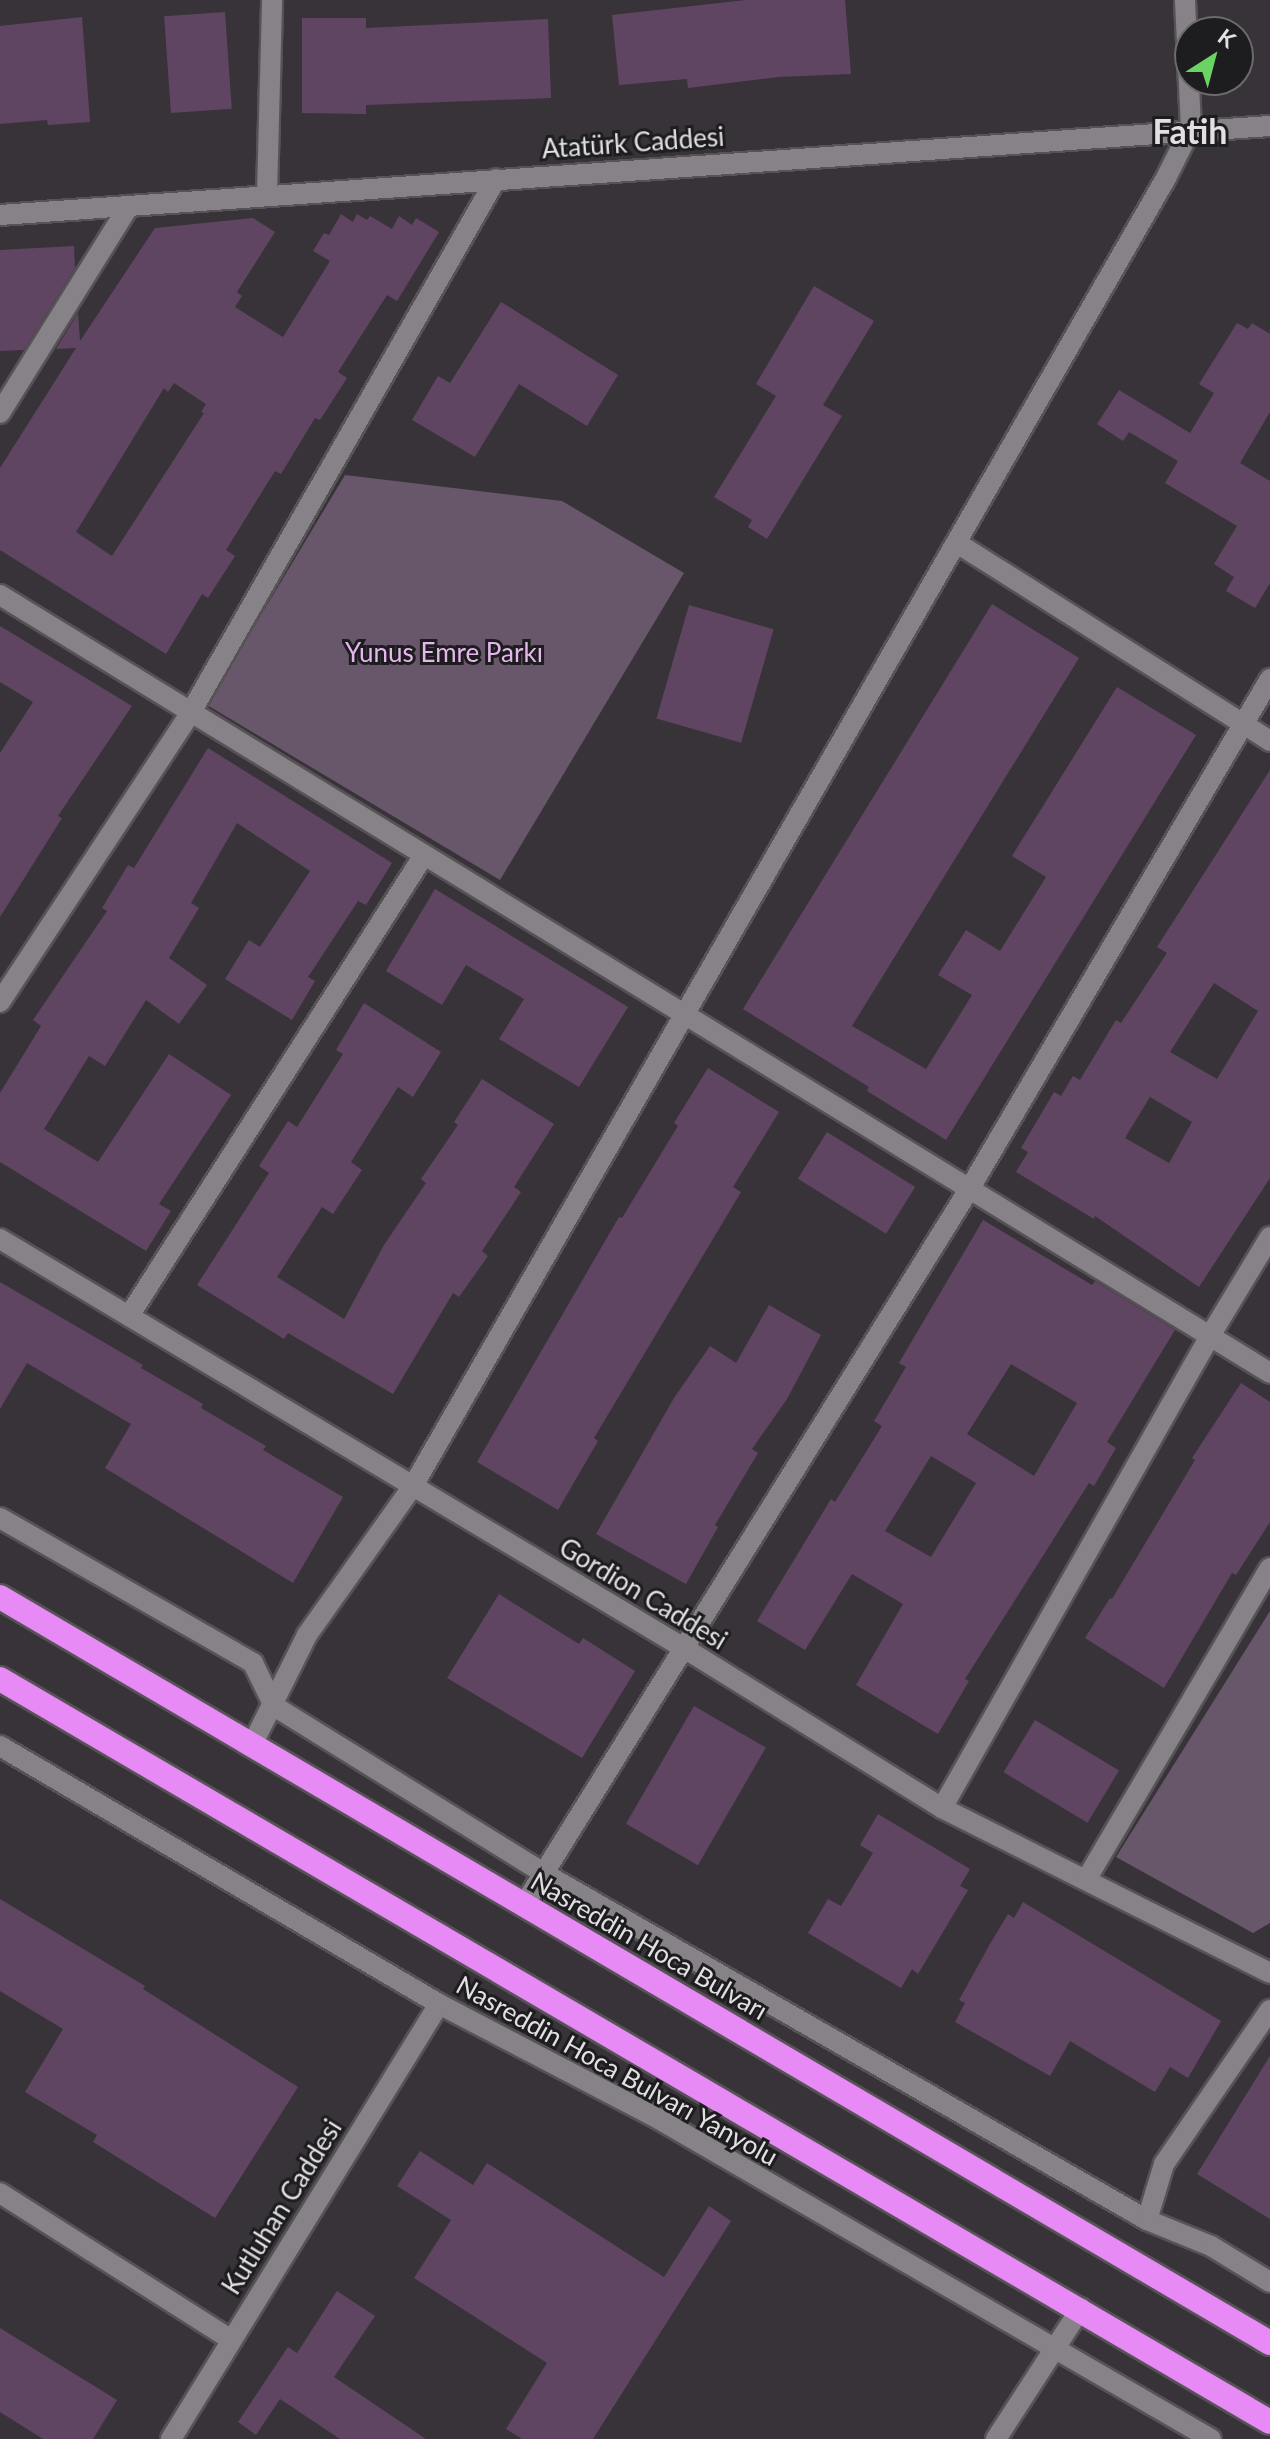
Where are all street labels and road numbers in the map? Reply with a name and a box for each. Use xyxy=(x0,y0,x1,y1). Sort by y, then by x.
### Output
street label: Atatürk Caddesi xyxy=(541,121,725,165)
street label: Gordion Caddesi xyxy=(554,1532,732,1656)
street label: Nasreddin Hoca Bulvarı xyxy=(525,1866,773,2026)
street label: Nasreddin Hoca Bulvarı Yanyolu xyxy=(450,1969,784,2173)
street label: Kutluhan Caddesi xyxy=(216,2114,348,2300)

